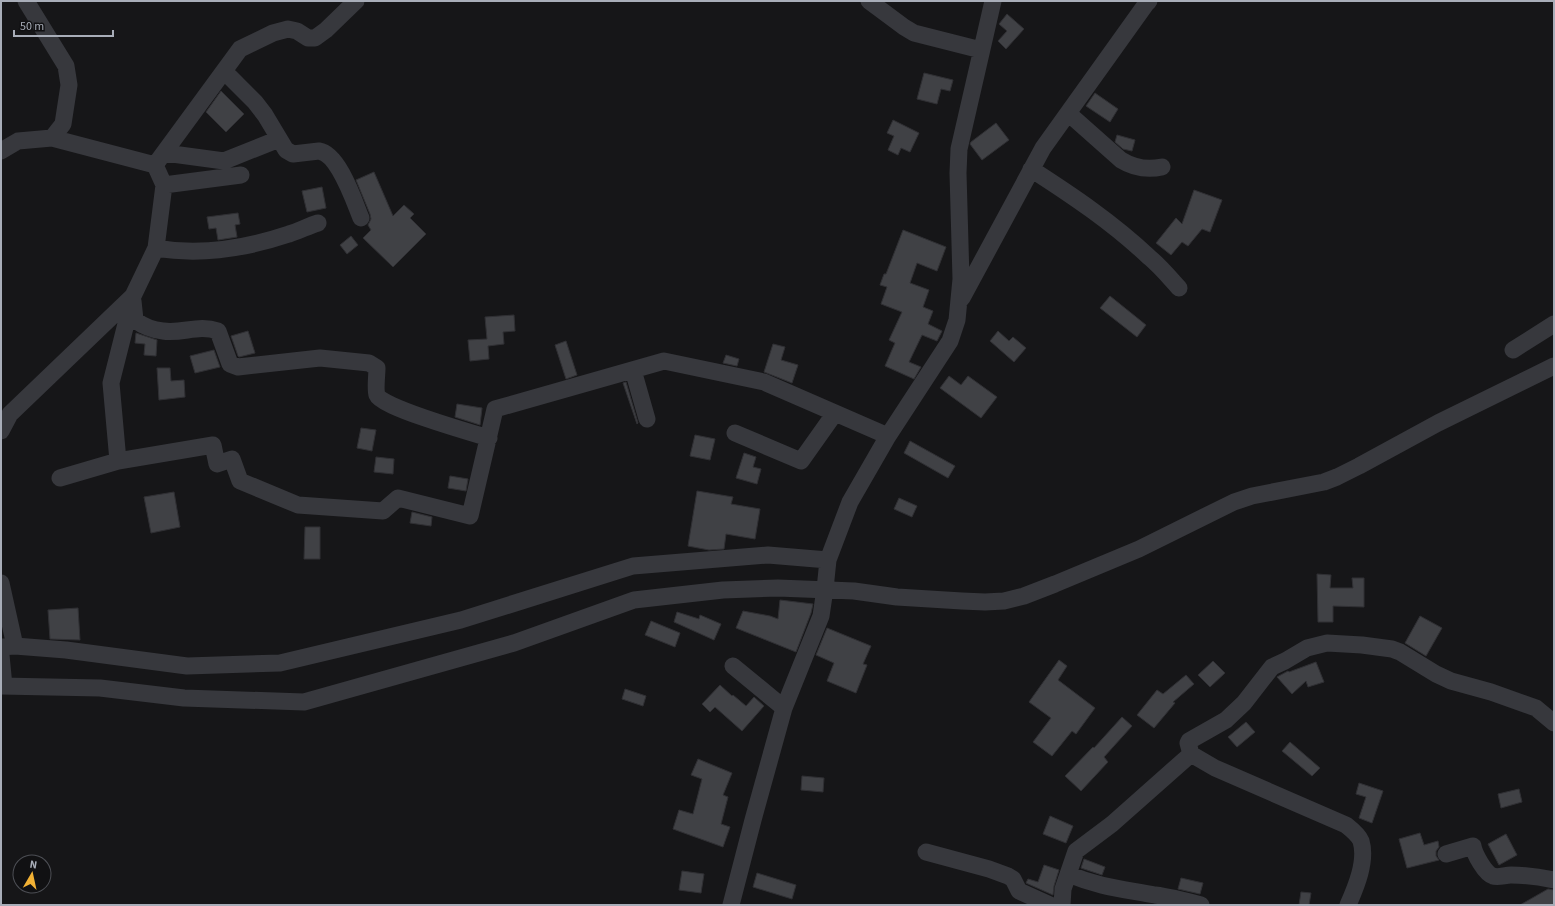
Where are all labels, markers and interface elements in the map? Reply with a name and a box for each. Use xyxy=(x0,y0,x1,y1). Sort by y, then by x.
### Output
scale bar xyxy=(14,12,113,38)
text: 50 m xyxy=(20,18,44,35)
north arrow xyxy=(12,854,52,894)
text: N xyxy=(29,857,38,873)

